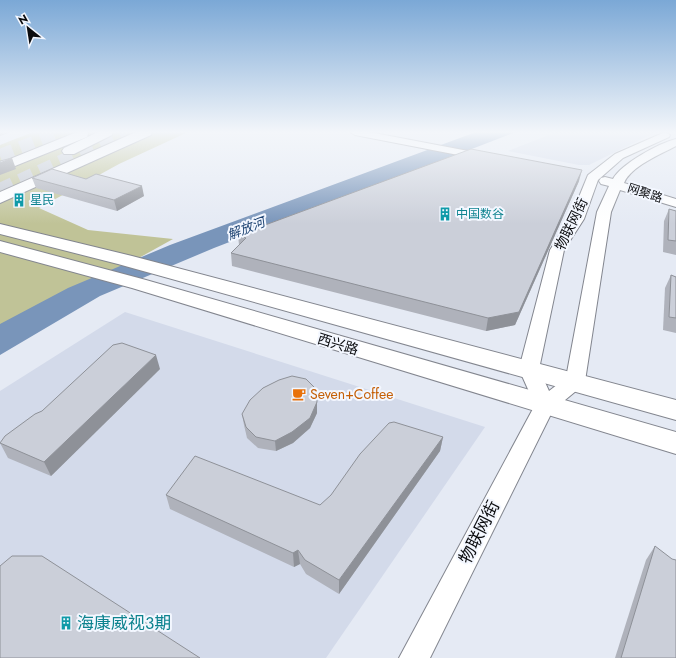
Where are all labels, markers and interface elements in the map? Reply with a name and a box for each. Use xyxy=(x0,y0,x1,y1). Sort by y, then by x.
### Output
north arrow xyxy=(8,8,48,48)
text: N xyxy=(15,10,31,28)
street label: 网聚路 xyxy=(625,179,665,207)
place label: 星民 xyxy=(30,191,54,209)
building icon: 星民 xyxy=(11,192,27,208)
street label: 物联网街 xyxy=(550,194,592,254)
place label: 中国数谷 xyxy=(456,205,504,223)
building icon: 中国数谷 xyxy=(437,206,453,222)
water label: 解放河 xyxy=(225,212,271,244)
street label: 西兴路 xyxy=(315,328,361,360)
place label: Seven+Coffee xyxy=(310,384,393,404)
cafe icon: Seven+Coffee xyxy=(291,386,307,402)
street label: 物联网街 xyxy=(453,496,505,568)
place label: 海康威视3期 xyxy=(77,611,171,635)
building icon: 海康威视3期 xyxy=(58,615,74,631)

